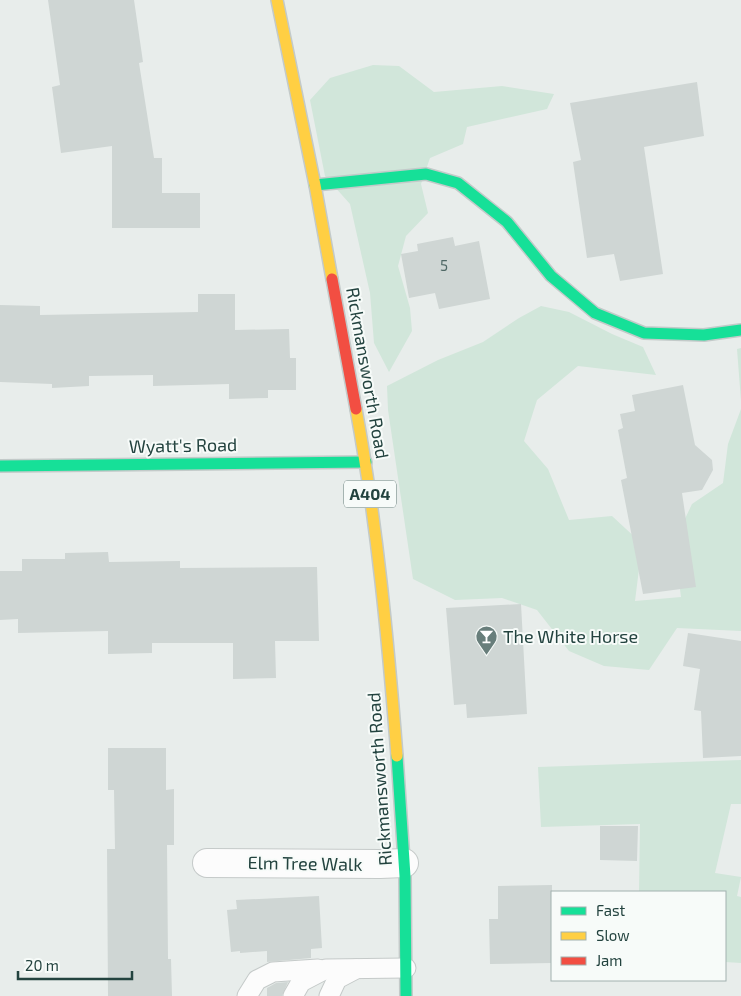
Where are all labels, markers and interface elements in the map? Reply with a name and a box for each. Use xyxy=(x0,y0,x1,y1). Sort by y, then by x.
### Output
house number: 5 xyxy=(440,256,448,274)
street label: Rickmansworth Road xyxy=(342,285,394,460)
street label: Wyatt's Road xyxy=(129,433,237,457)
road number: A404 xyxy=(344,480,396,508)
bar icon: The White Horse xyxy=(475,625,499,656)
place label: The White Horse xyxy=(503,625,638,647)
street label: Rickmansworth Road xyxy=(362,692,396,867)
street label: Elm Tree Walk xyxy=(247,851,363,875)
legend xyxy=(551,891,726,981)
text: Fast xyxy=(596,901,626,919)
text: Slow xyxy=(596,926,630,944)
scale bar xyxy=(18,948,131,980)
text: Jam xyxy=(596,951,622,969)
text: 20 m xyxy=(25,956,59,974)

